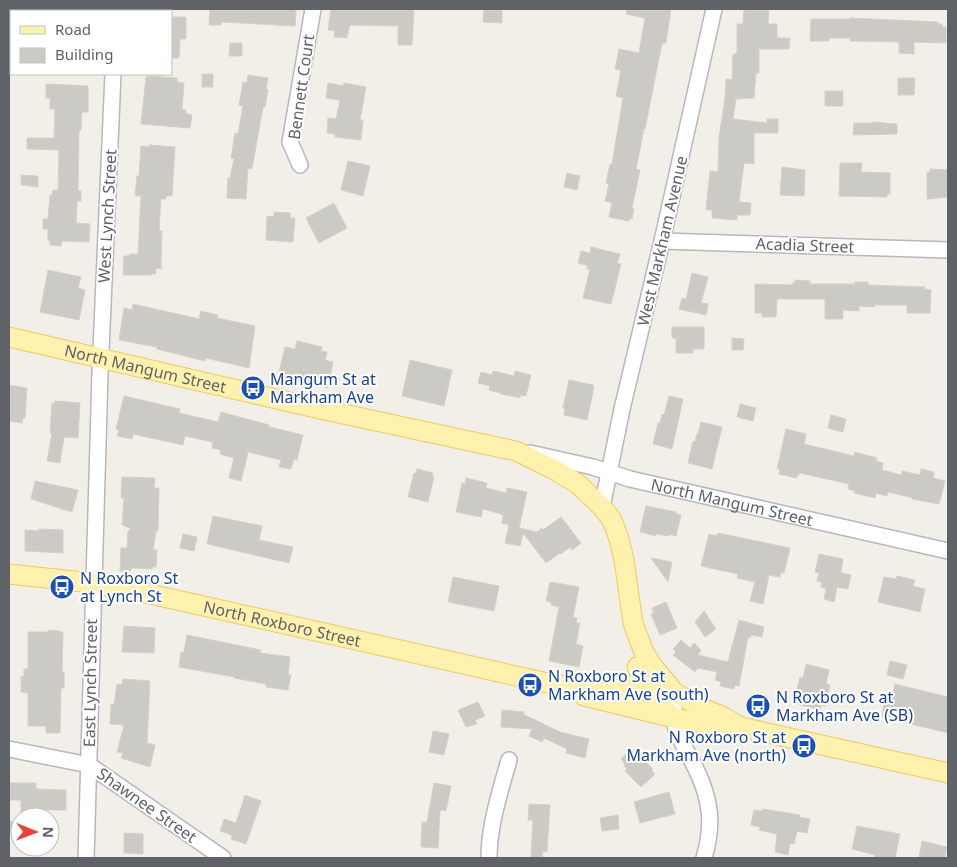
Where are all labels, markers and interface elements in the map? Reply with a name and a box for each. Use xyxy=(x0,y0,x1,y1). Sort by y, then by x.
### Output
legend xyxy=(10,10,172,75)
text: Road xyxy=(55,19,91,39)
street label: Bennett Court xyxy=(283,33,319,141)
text: Building xyxy=(55,44,113,64)
street label: West Lynch Street xyxy=(93,148,122,283)
street label: West Markham Avenue xyxy=(632,154,692,328)
street label: Acadia Street xyxy=(755,232,855,258)
street label: North Mangum Street xyxy=(62,339,229,398)
place label: Mangum St at Markham Ave xyxy=(270,368,376,408)
bus stop icon: Mangum St at Markham Ave xyxy=(240,375,266,401)
street label: North Mangum Street xyxy=(649,473,815,531)
place label: N Roxboro St at Lynch St xyxy=(80,567,179,607)
bus stop icon: N Roxboro St at Lynch St xyxy=(49,574,75,600)
street label: North Roxboro Street xyxy=(201,595,363,652)
street label: East Lynch Street xyxy=(78,618,102,747)
place label: N Roxboro St at Markham Ave (south) xyxy=(548,665,709,705)
bus stop icon: N Roxboro St at Markham Ave (south) xyxy=(517,672,543,698)
place label: N Roxboro St at Markham Ave (SB) xyxy=(776,686,913,726)
bus stop icon: N Roxboro St at Markham Ave (SB) xyxy=(745,693,771,719)
place label: N Roxboro St at Markham Ave (north) xyxy=(626,726,786,766)
bus stop icon: N Roxboro St at Markham Ave (north) xyxy=(791,733,817,759)
street label: Shawnee Street xyxy=(93,762,201,848)
north arrow xyxy=(10,807,60,857)
text: N xyxy=(39,826,58,838)

